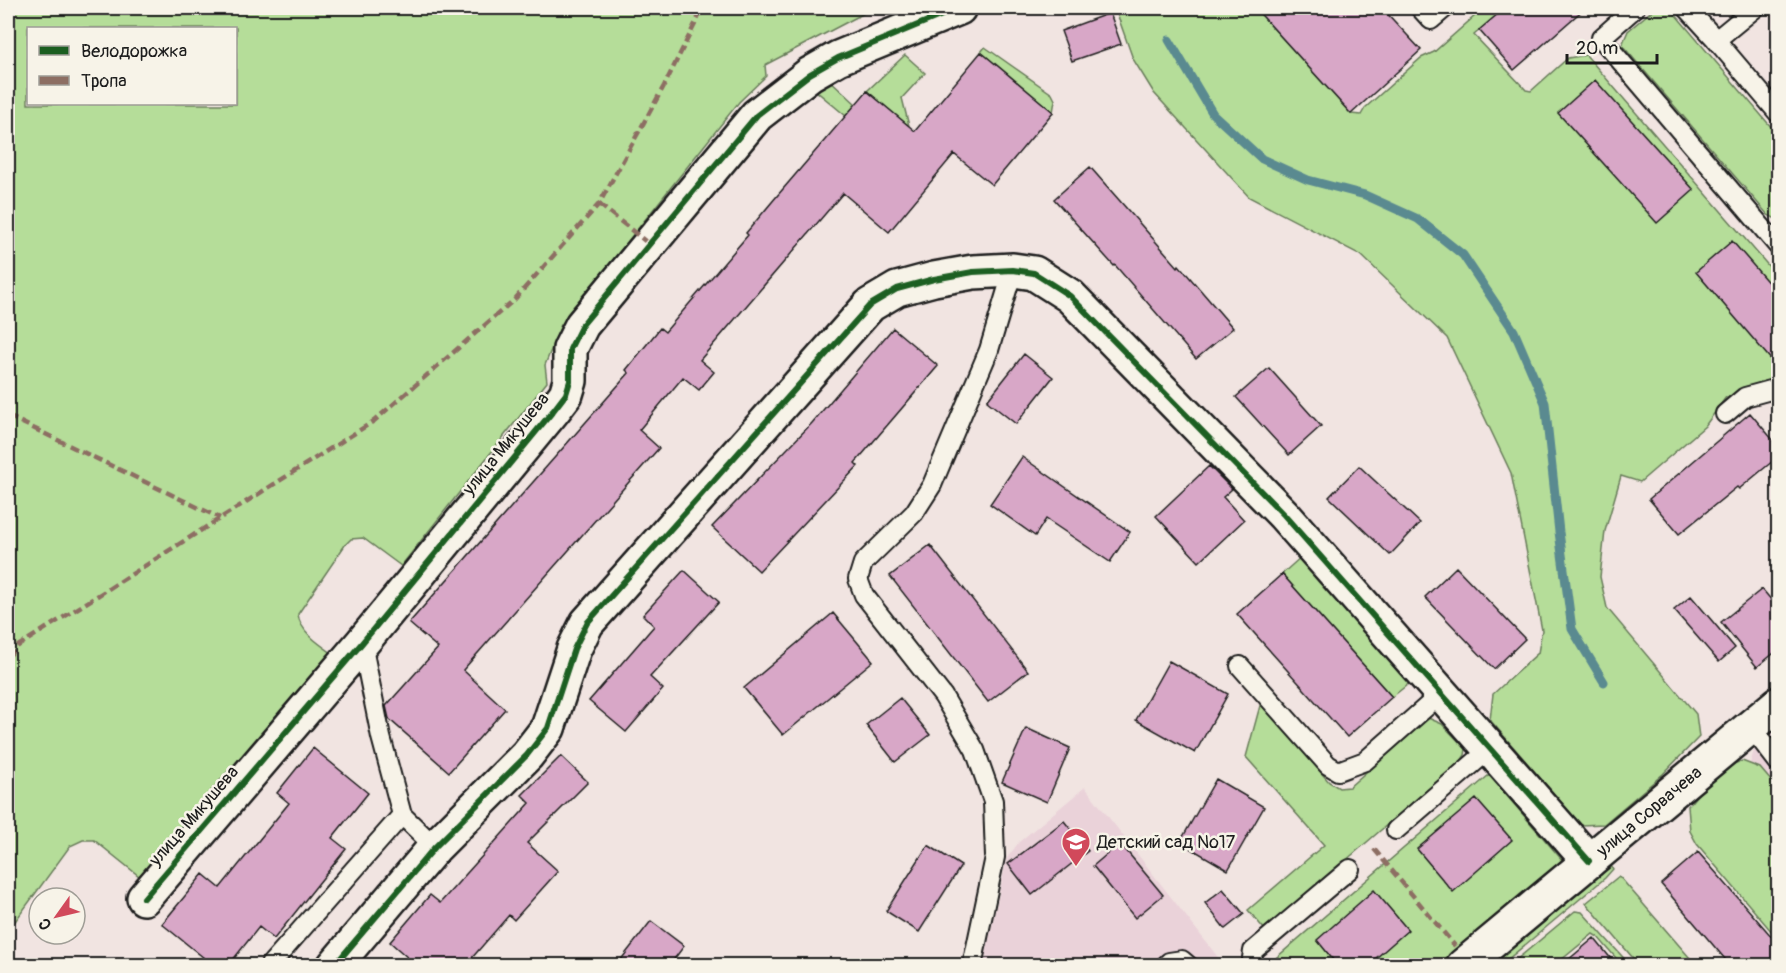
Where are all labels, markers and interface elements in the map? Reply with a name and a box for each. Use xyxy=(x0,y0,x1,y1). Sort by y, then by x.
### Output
legend xyxy=(27,27,237,105)
scale bar xyxy=(1567,27,1657,65)
text: 20 m xyxy=(1576,37,1618,60)
text: Велодорожка xyxy=(81,40,187,63)
text: Тропа xyxy=(81,70,127,93)
street label: улица Микушева xyxy=(457,388,554,501)
street label: улица Микушева xyxy=(143,761,244,872)
street label: улица Сорвачева xyxy=(1591,761,1707,862)
school or university icon: Детский сад №17 xyxy=(1060,826,1092,868)
place label: Детский сад №17 xyxy=(1096,831,1236,854)
north arrow xyxy=(27,886,87,946)
text: С xyxy=(34,914,56,934)

